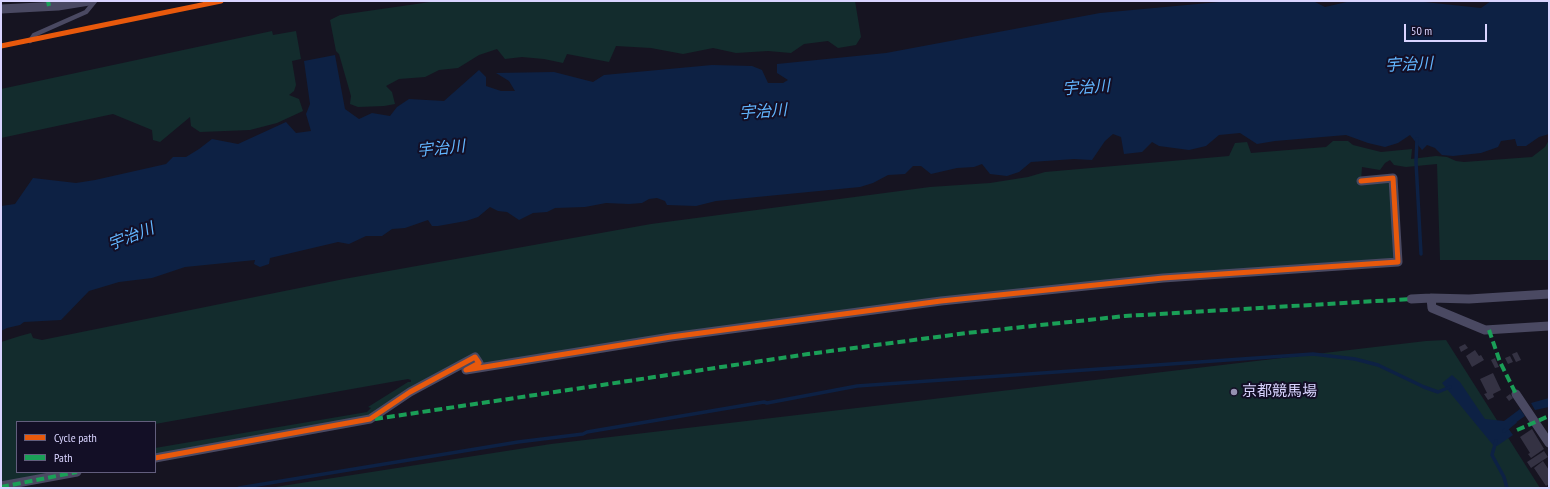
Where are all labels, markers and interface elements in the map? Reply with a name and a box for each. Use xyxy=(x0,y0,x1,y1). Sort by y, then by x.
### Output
scale bar xyxy=(1406,16,1489,42)
text: 50 m xyxy=(1411,23,1432,38)
water label: 宇治川 xyxy=(1385,54,1433,76)
water label: 宇治川 xyxy=(1061,77,1111,99)
water label: 宇治川 xyxy=(738,101,788,123)
water label: 宇治川 xyxy=(416,137,466,161)
water label: 宇治川 xyxy=(105,219,157,255)
place label: 京都競馬場 xyxy=(1242,383,1317,401)
marker: 京都競馬場 xyxy=(1229,387,1239,397)
legend xyxy=(16,421,156,473)
text: Cycle path xyxy=(54,430,97,445)
text: Path xyxy=(54,450,72,465)

